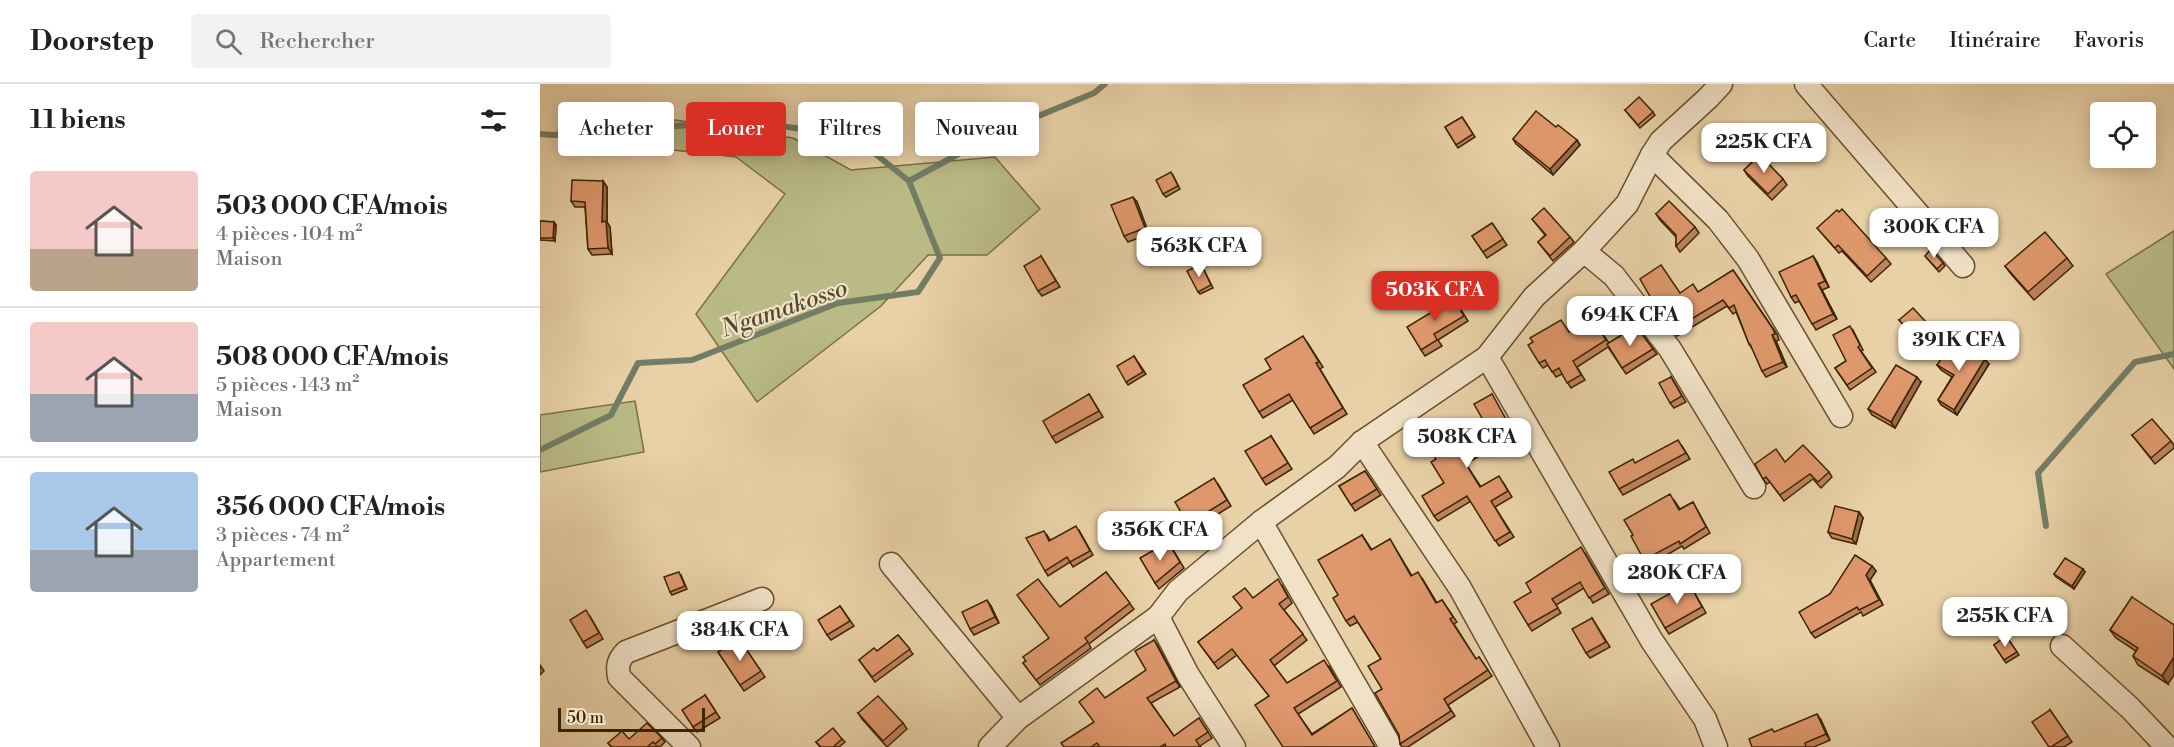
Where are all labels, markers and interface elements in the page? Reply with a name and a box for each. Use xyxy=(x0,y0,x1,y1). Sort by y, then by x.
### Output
search box xyxy=(191,14,611,68)
text: Doorstep xyxy=(30,24,155,59)
icon: search xyxy=(212,25,245,58)
text: Rechercher xyxy=(260,28,375,55)
text: Carte xyxy=(1864,28,1916,54)
text: Itinéraire xyxy=(1949,28,2041,54)
text: Favoris xyxy=(2074,28,2144,54)
chip: Acheter xyxy=(558,102,674,156)
chip: Louer xyxy=(686,102,786,156)
chip: Filtres xyxy=(798,102,903,156)
chip: Nouveau xyxy=(915,102,1039,156)
map controls xyxy=(2090,102,2156,168)
button: locate xyxy=(2090,102,2156,168)
text: 11 biens xyxy=(30,104,126,136)
icon: filters xyxy=(477,104,510,137)
pin: 225K CFA xyxy=(1702,123,1826,174)
text: 225K CFA xyxy=(1715,130,1813,155)
text: 503 000 CFA/mois xyxy=(216,190,448,222)
icon: home xyxy=(78,195,150,267)
pin: 300K CFA xyxy=(1872,208,1996,259)
text: 300K CFA xyxy=(1883,215,1985,240)
text: 4 pièces · 104 m² xyxy=(216,222,363,247)
pin: 563K CFA xyxy=(1137,227,1261,278)
text: 563K CFA xyxy=(1151,234,1247,259)
text: Maison xyxy=(216,247,282,272)
pin: 503K CFA xyxy=(1373,271,1497,322)
water label: Ngamakosso xyxy=(716,273,852,345)
text: 503K CFA xyxy=(1386,278,1484,303)
pin: 694K CFA xyxy=(1568,296,1692,347)
text: 694K CFA xyxy=(1581,303,1679,328)
pin: 391K CFA xyxy=(1897,321,2021,372)
text: 391K CFA xyxy=(1912,328,2006,353)
text: 508 000 CFA/mois xyxy=(216,341,449,373)
icon: home xyxy=(78,346,150,418)
text: 5 pièces · 143 m² xyxy=(216,373,359,398)
text: Maison xyxy=(216,398,282,423)
pin: 508K CFA xyxy=(1405,418,1529,469)
text: 508K CFA xyxy=(1417,425,1517,450)
text: 356 000 CFA/mois xyxy=(216,491,445,523)
icon: home xyxy=(78,496,150,568)
pin: 356K CFA xyxy=(1098,511,1222,562)
text: 356K CFA xyxy=(1112,518,1208,543)
text: 3 pièces · 74 m² xyxy=(216,523,349,548)
text: Appartement xyxy=(216,548,336,573)
pin: 280K CFA xyxy=(1615,554,1739,605)
text: 280K CFA xyxy=(1627,561,1727,586)
pin: 255K CFA xyxy=(1943,597,2067,648)
text: 255K CFA xyxy=(1956,604,2054,629)
pin: 384K CFA xyxy=(678,611,802,662)
text: 384K CFA xyxy=(691,618,789,643)
scale bar xyxy=(558,705,705,732)
text: 50 m xyxy=(567,708,604,728)

